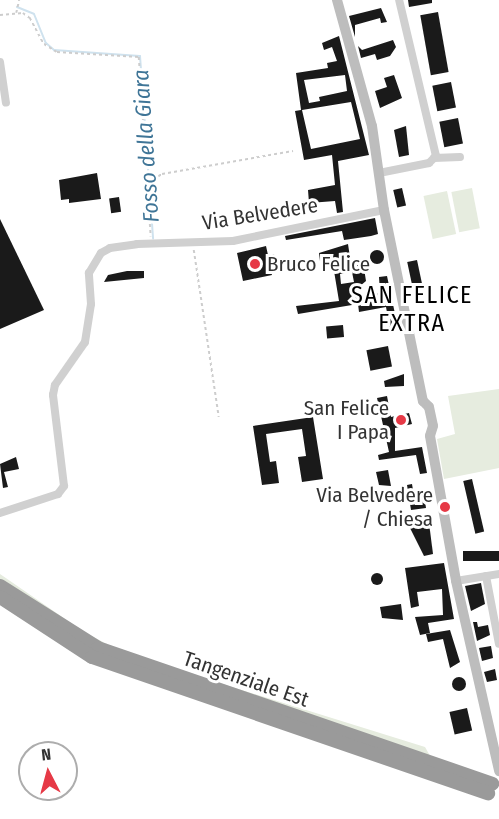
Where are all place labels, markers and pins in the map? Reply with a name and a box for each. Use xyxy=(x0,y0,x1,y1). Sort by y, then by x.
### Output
place label: Bruco Felice xyxy=(267,251,370,277)
marker: Bruco Felice xyxy=(248,257,262,271)
place label: San Felice I Papa xyxy=(304,395,389,445)
marker: San Felice I Papa xyxy=(394,413,408,427)
place label: Via Belvedere / Chiesa xyxy=(316,482,433,532)
marker: Via Belvedere / Chiesa xyxy=(438,500,452,514)

